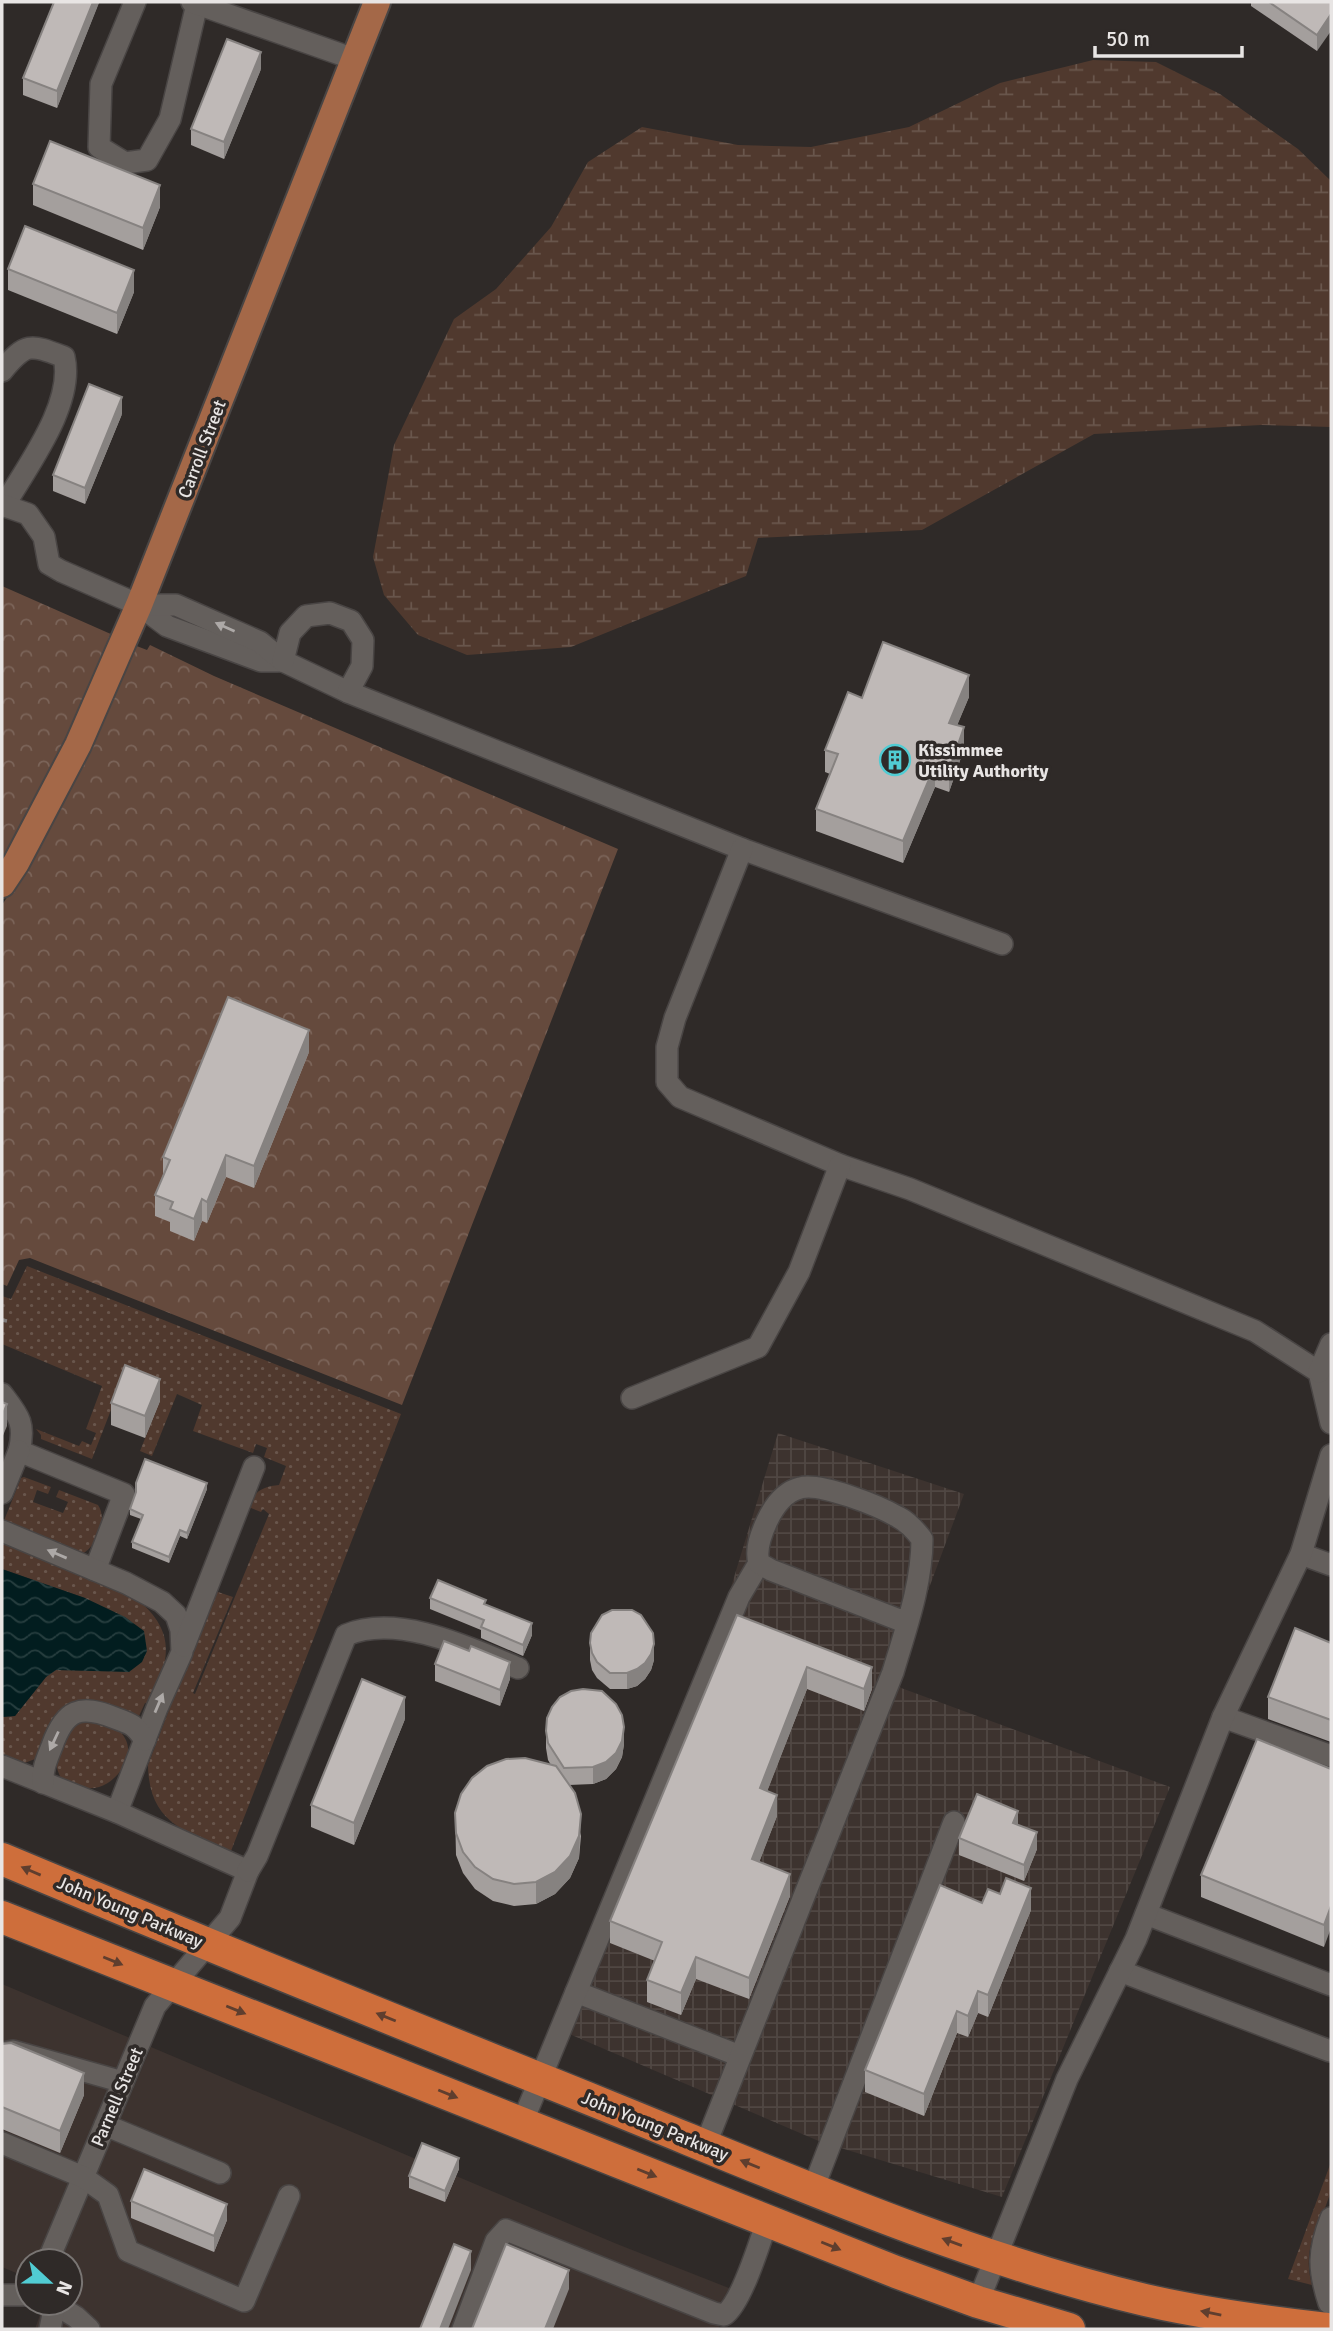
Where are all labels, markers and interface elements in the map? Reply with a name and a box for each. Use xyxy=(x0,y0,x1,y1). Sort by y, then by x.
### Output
scale bar xyxy=(1095,14,1242,58)
text: 50 m xyxy=(1106,26,1150,52)
street label: Carroll Street xyxy=(173,397,231,501)
one-way arrow xyxy=(215,621,235,633)
place label: Kissimmee Utility Authority xyxy=(918,739,1049,782)
building icon: Kissimmee Utility Authority xyxy=(878,743,912,777)
one-way arrow xyxy=(47,1549,68,1560)
one-way arrow xyxy=(154,1692,165,1713)
one-way arrow xyxy=(48,1731,60,1751)
one-way arrow xyxy=(21,1865,41,1877)
street label: John Young Parkway xyxy=(54,1871,207,1953)
one-way arrow xyxy=(103,1956,124,1967)
one-way arrow xyxy=(226,2004,247,2015)
one-way arrow xyxy=(375,2011,396,2022)
street label: Parnell Street xyxy=(86,2044,148,2150)
street label: John Young Parkway xyxy=(578,2087,732,2166)
one-way arrow xyxy=(437,2088,458,2099)
one-way arrow xyxy=(739,2158,760,2169)
one-way arrow xyxy=(637,2168,658,2179)
one-way arrow xyxy=(942,2236,963,2247)
one-way arrow xyxy=(820,2241,841,2252)
north arrow xyxy=(14,2247,84,2317)
text: N xyxy=(50,2277,77,2299)
one-way arrow xyxy=(1200,2307,1222,2318)

